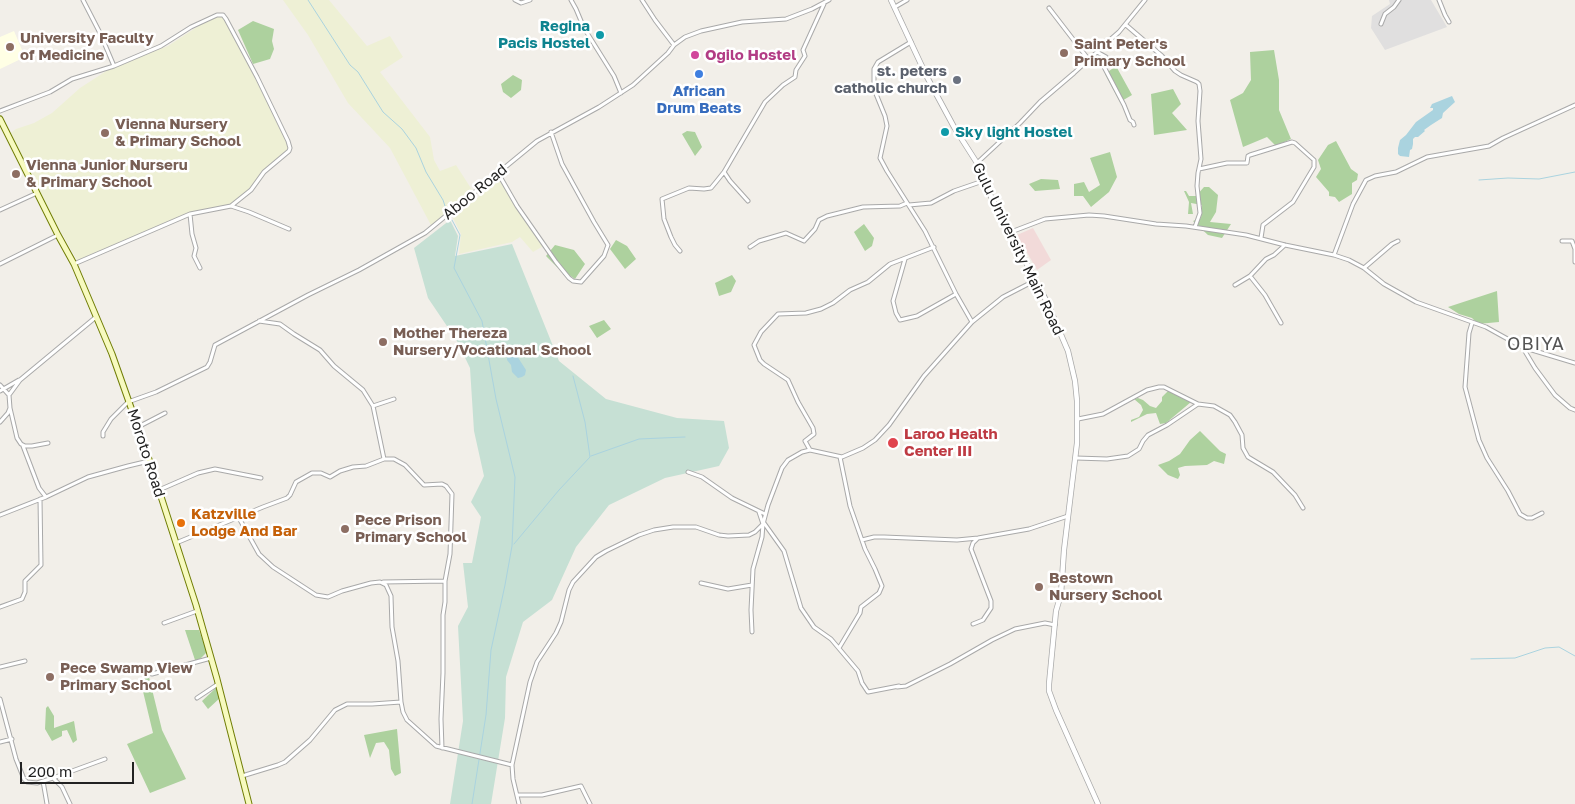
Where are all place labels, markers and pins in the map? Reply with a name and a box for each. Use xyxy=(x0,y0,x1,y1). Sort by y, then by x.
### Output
place label: Regina Pacis Hostel xyxy=(498,17,590,52)
place label: University Faculty of Medicine xyxy=(20,29,154,64)
marker: Regina Pacis Hostel xyxy=(594,29,606,41)
place label: Saint Peter's Primary School xyxy=(1074,35,1186,70)
marker: University Faculty of Medicine xyxy=(4,41,16,53)
place label: Ogilo Hostel xyxy=(705,46,796,64)
marker: Saint Peter's Primary School xyxy=(1058,47,1070,59)
marker: Ogilo Hostel xyxy=(689,49,701,61)
place label: st. peters catholic church xyxy=(834,62,947,97)
marker: African Drum Beats xyxy=(693,68,705,80)
marker: st. peters catholic church xyxy=(951,74,963,86)
place label: African Drum Beats xyxy=(657,82,741,117)
place label: Vienna Nursery & Primary School xyxy=(115,115,241,150)
place label: Sky light Hostel xyxy=(955,123,1072,141)
marker: Sky light Hostel xyxy=(939,126,951,138)
marker: Vienna Nursery & Primary School xyxy=(99,127,111,139)
place label: Vienna Junior Nurseru & Primary School xyxy=(26,156,188,191)
marker: Vienna Junior Nurseru & Primary School xyxy=(10,168,22,180)
place label: Mother Thereza Nursery/Vocational School xyxy=(393,324,591,359)
marker: Mother Thereza Nursery/Vocational School xyxy=(377,336,389,348)
place label: Laroo Health Center III xyxy=(904,425,998,460)
marker: Laroo Health Center III xyxy=(886,436,900,450)
place label: Katzville Lodge And Bar xyxy=(191,505,297,540)
place label: Pece Prison Primary School xyxy=(355,511,467,546)
marker: Katzville Lodge And Bar xyxy=(175,517,187,529)
marker: Pece Prison Primary School xyxy=(339,523,351,535)
place label: Bestown Nursery School xyxy=(1049,569,1162,604)
marker: Bestown Nursery School xyxy=(1033,581,1045,593)
place label: Pece Swamp View Primary School xyxy=(60,659,193,694)
marker: Pece Swamp View Primary School xyxy=(44,671,56,683)

